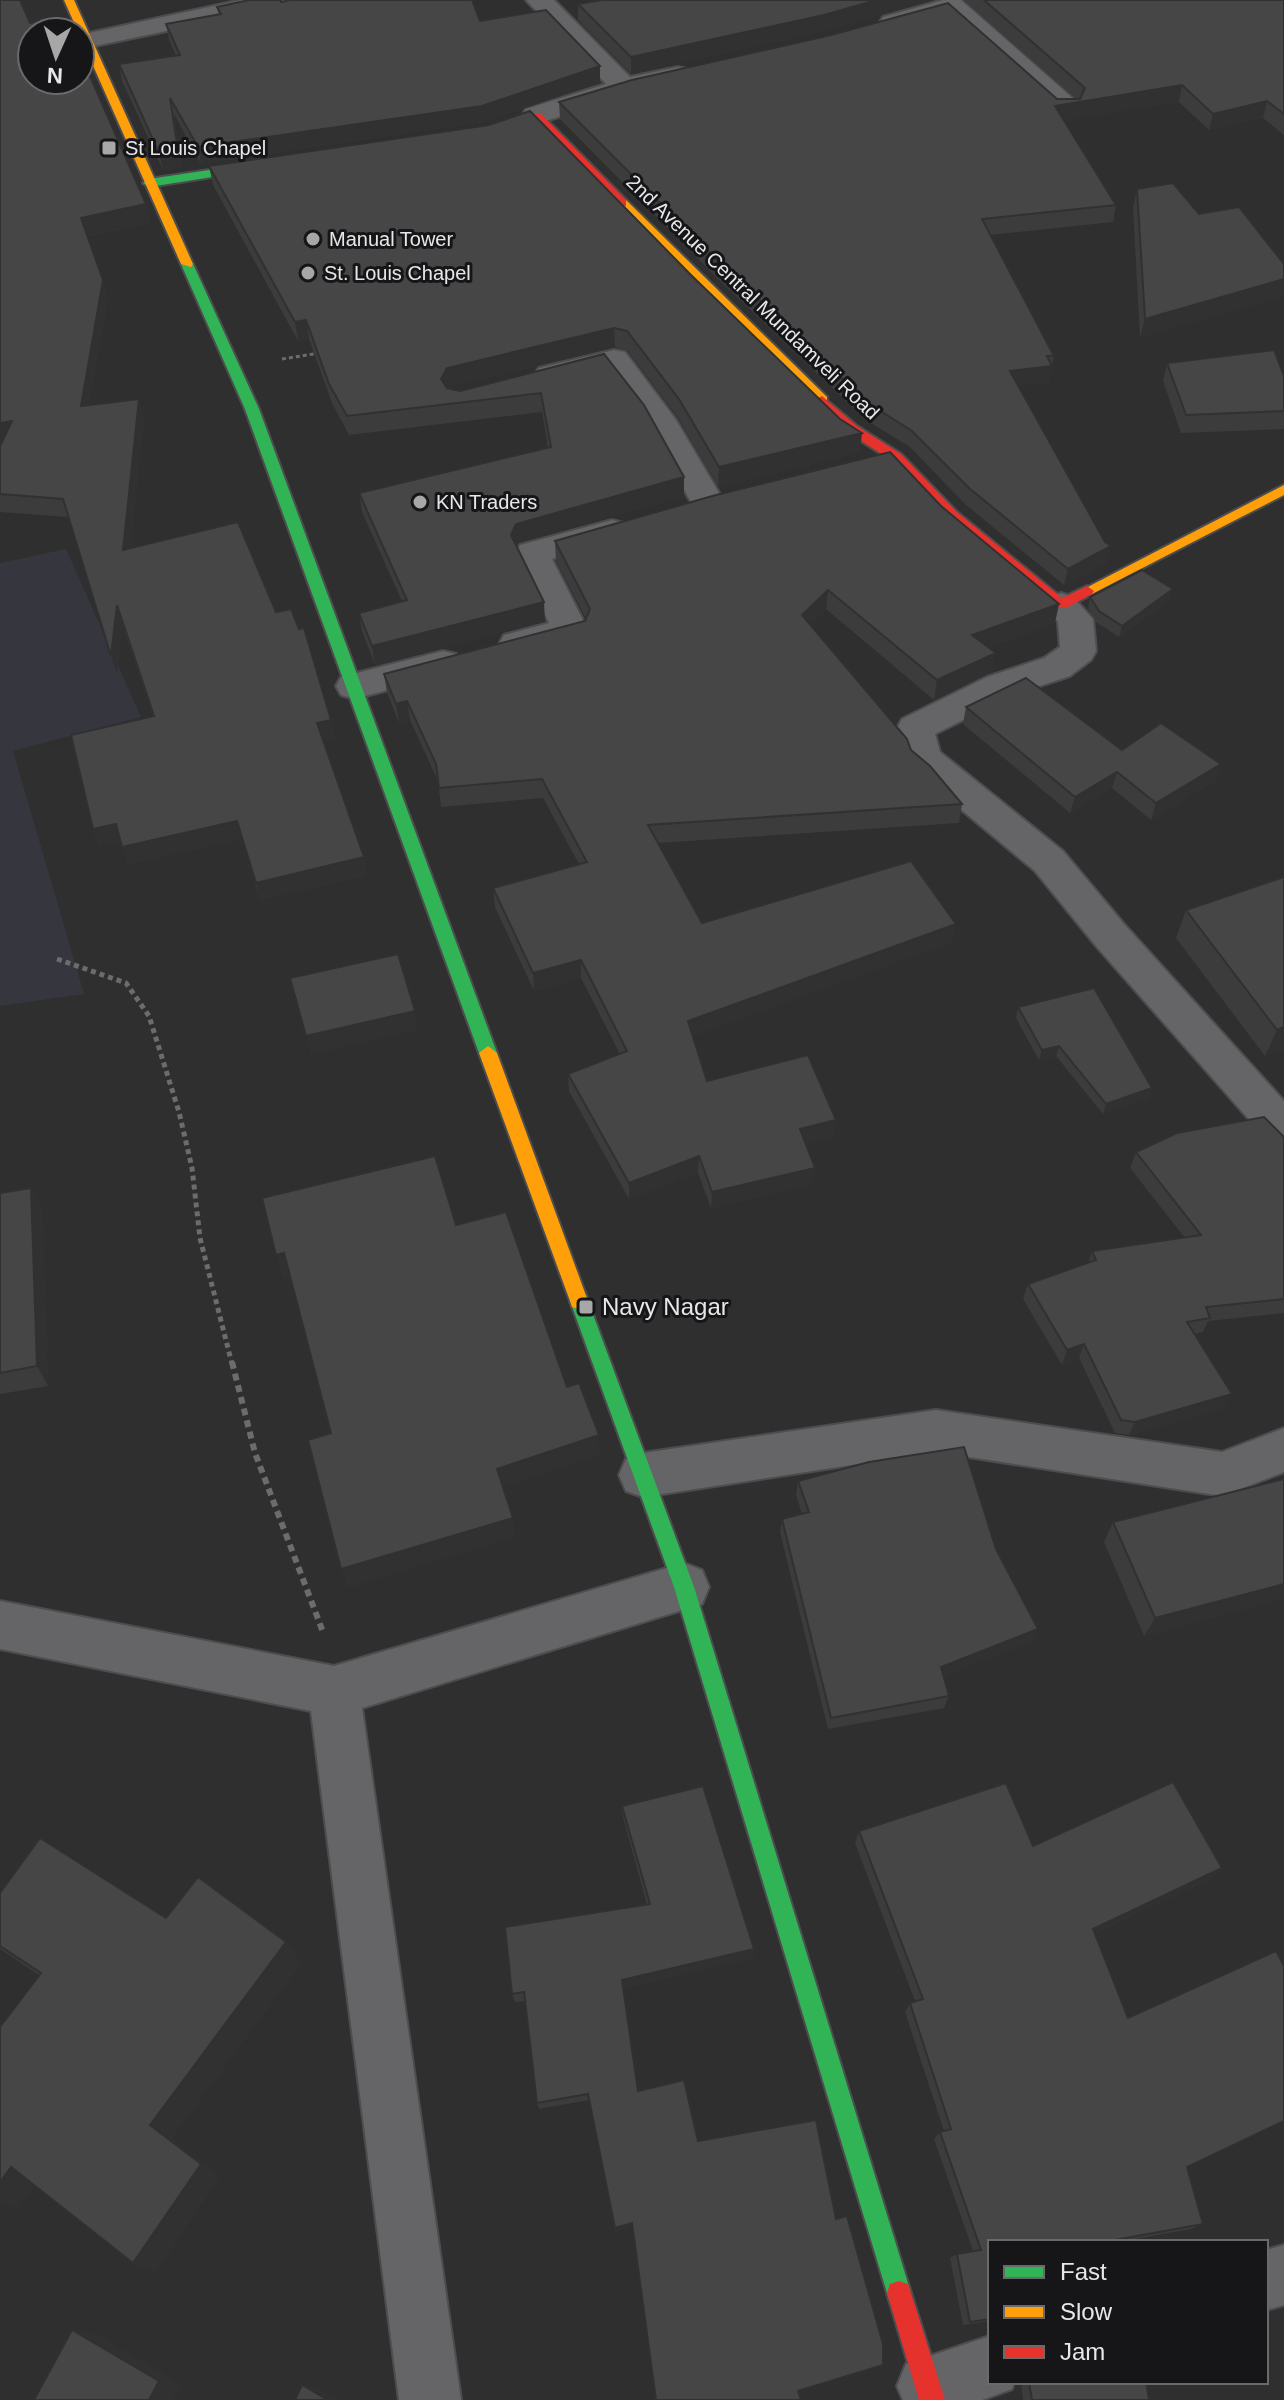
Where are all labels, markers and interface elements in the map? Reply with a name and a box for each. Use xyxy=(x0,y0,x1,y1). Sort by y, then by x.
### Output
north arrow xyxy=(16,16,96,96)
text: N xyxy=(46,63,64,88)
place label: St Louis Chapel xyxy=(125,137,266,159)
marker: St Louis Chapel xyxy=(100,139,118,157)
street label: 2nd Avenue Central Mundamveli Road xyxy=(622,170,884,424)
place label: Manual Tower xyxy=(329,228,453,250)
marker: Manual Tower xyxy=(304,230,322,248)
place label: St. Louis Chapel xyxy=(324,262,471,284)
marker: St. Louis Chapel xyxy=(299,264,317,282)
place label: KN Traders xyxy=(436,491,537,513)
marker: KN Traders xyxy=(411,493,429,511)
place label: Navy Nagar xyxy=(602,1293,729,1320)
marker: Navy Nagar xyxy=(577,1298,595,1316)
legend xyxy=(988,2240,1268,2384)
text: Fast xyxy=(1060,2258,1107,2285)
text: Slow xyxy=(1060,2298,1113,2325)
text: Jam xyxy=(1060,2338,1105,2365)

